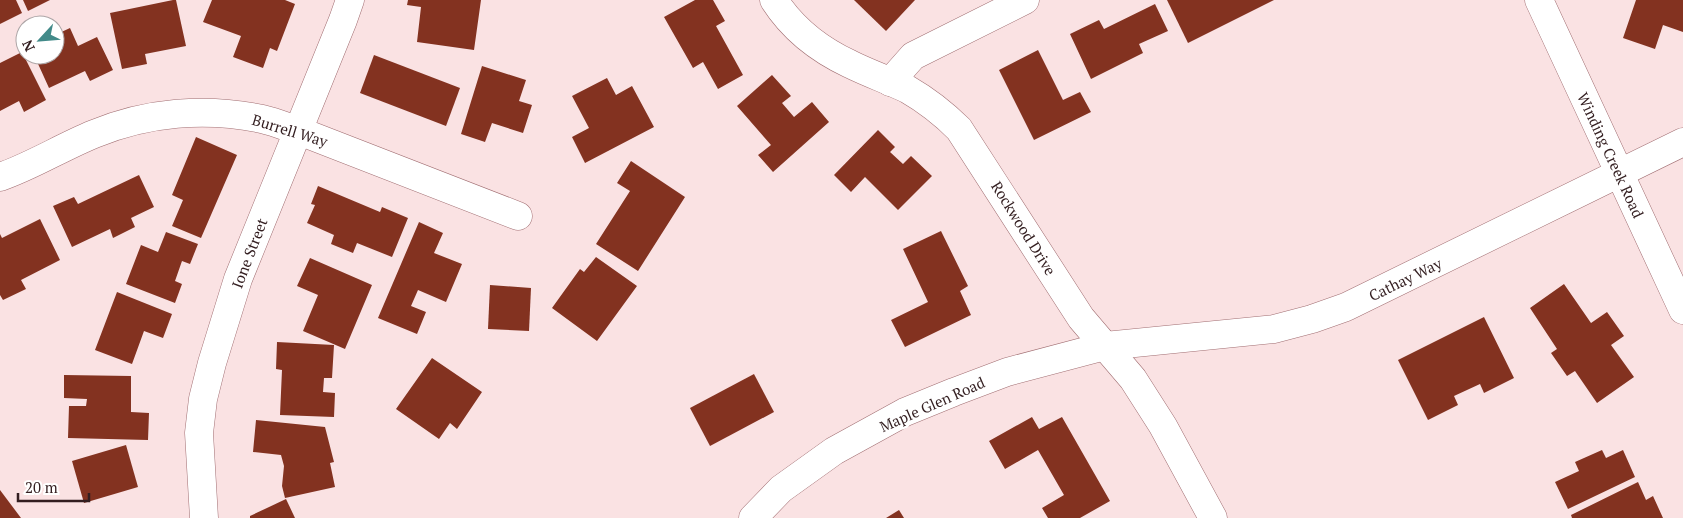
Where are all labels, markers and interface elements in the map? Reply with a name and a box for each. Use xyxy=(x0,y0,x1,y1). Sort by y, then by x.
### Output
north arrow xyxy=(15,15,65,65)
text: N xyxy=(17,37,39,55)
street label: Winding Creek Road xyxy=(1573,89,1649,221)
street label: Burrell Way xyxy=(250,109,331,151)
street label: Rockwood Drive xyxy=(987,177,1061,279)
street label: Ione Street xyxy=(226,215,272,291)
street label: Cathay Way xyxy=(1365,253,1445,305)
street label: Maple Glen Road xyxy=(876,372,988,436)
scale bar xyxy=(18,470,89,502)
text: 20 m xyxy=(25,477,58,497)

